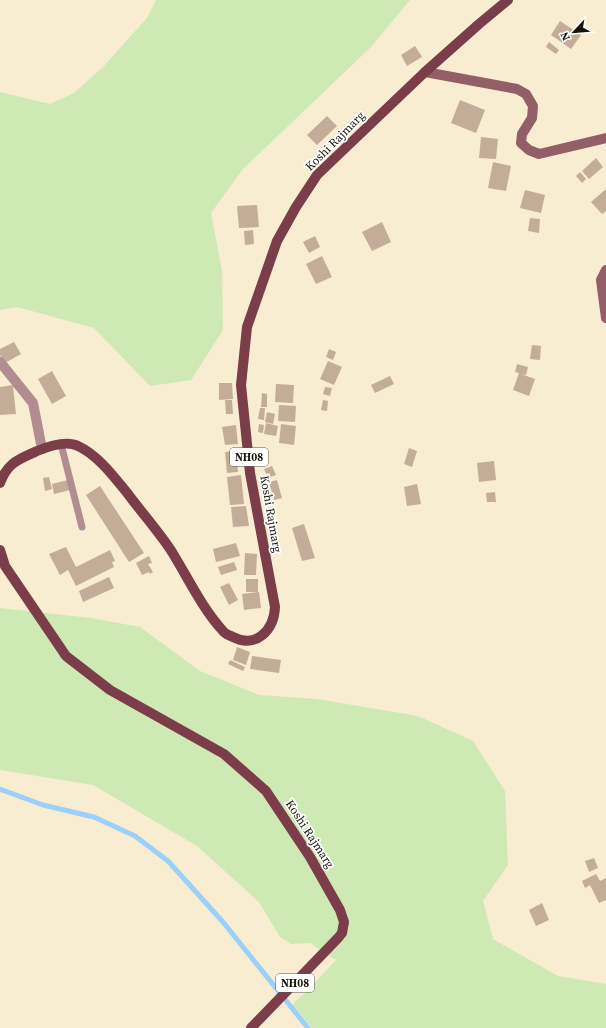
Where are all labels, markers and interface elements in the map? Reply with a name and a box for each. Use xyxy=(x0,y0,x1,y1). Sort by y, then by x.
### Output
north arrow xyxy=(554,12,594,52)
text: N xyxy=(557,29,574,43)
street label: Koshi Rajmarg xyxy=(302,108,368,174)
road number: NH08 xyxy=(230,448,268,466)
street label: Koshi Rajmarg xyxy=(256,474,286,554)
street label: Koshi Rajmarg xyxy=(282,797,338,871)
road number: NH08 xyxy=(276,974,314,992)

